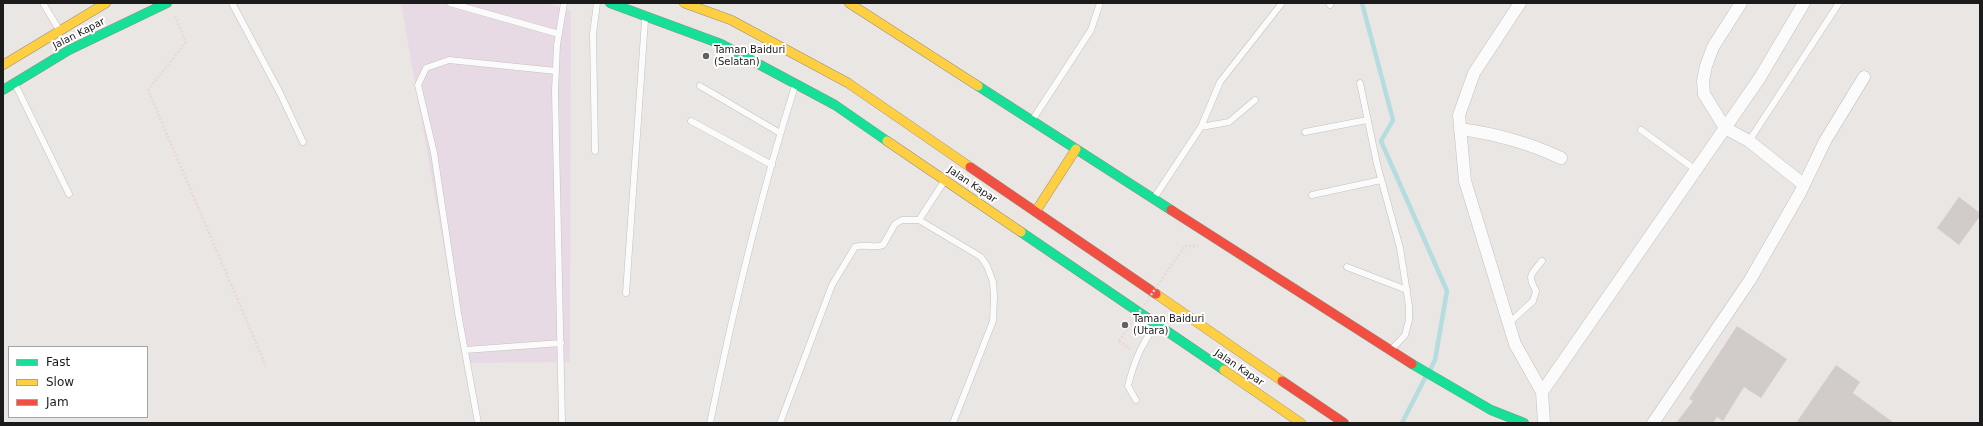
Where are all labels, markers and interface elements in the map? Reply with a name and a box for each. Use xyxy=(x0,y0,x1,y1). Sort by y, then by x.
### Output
street label: Jalan Kapar xyxy=(51,16,107,52)
place label: Taman Baiduri (Selatan) xyxy=(714,44,785,68)
marker: Taman Baiduri (Selatan) xyxy=(701,51,711,61)
street label: Jalan Kapar xyxy=(945,164,999,206)
place label: Taman Baiduri (Utara) xyxy=(1133,313,1204,336)
marker: Taman Baiduri (Utara) xyxy=(1120,320,1130,330)
legend xyxy=(8,346,148,418)
street label: Jalan Kapar xyxy=(1212,347,1266,389)
text: Fast xyxy=(46,355,70,369)
text: Slow xyxy=(46,375,74,389)
text: Jam xyxy=(46,395,69,409)

